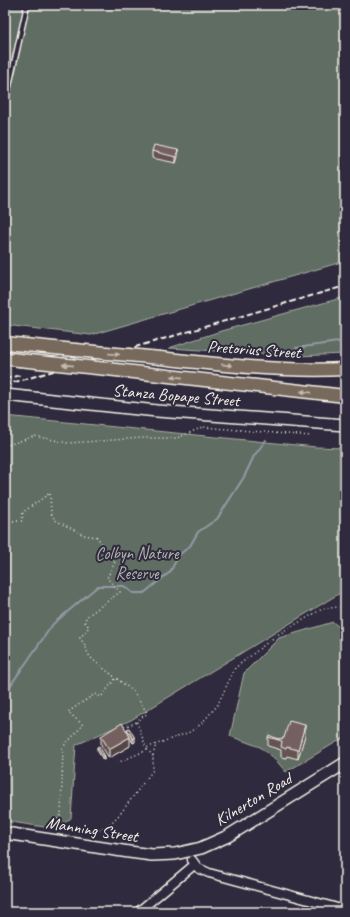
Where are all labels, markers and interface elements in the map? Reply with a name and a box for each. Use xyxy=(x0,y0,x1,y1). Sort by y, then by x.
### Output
street label: Pretorius Street xyxy=(207,336,304,363)
one-way arrow xyxy=(108,351,120,357)
one-way arrow xyxy=(62,362,74,369)
one-way arrow xyxy=(221,362,233,369)
one-way arrow xyxy=(171,374,183,381)
street label: Stanza Bopape Street xyxy=(112,380,243,412)
one-way arrow xyxy=(300,389,312,395)
park label: Colbyn Nature Reserve xyxy=(95,543,180,584)
street label: Kilnerton Road xyxy=(211,767,297,831)
street label: Manning Street xyxy=(45,812,142,847)

